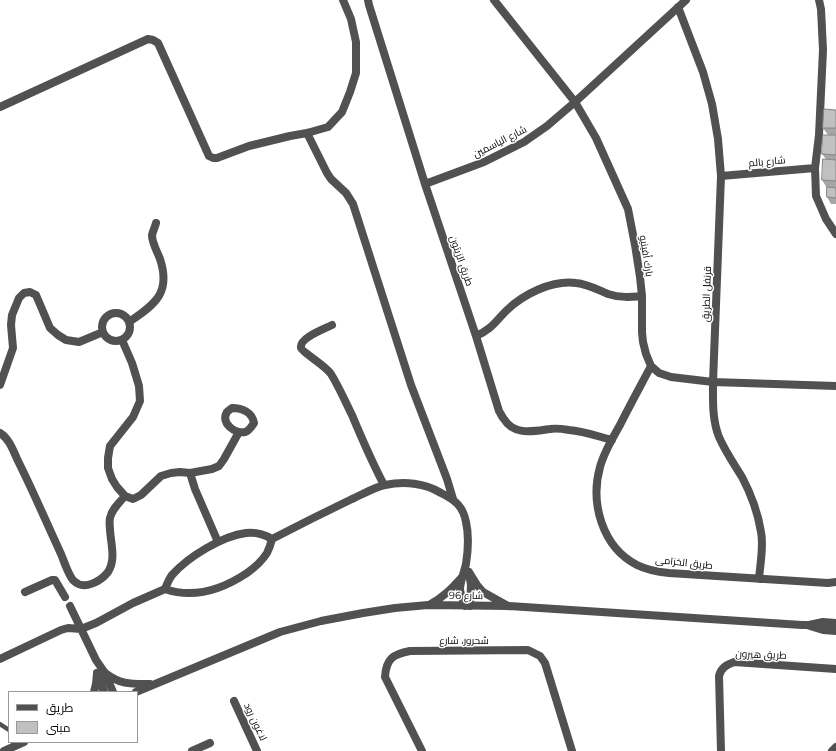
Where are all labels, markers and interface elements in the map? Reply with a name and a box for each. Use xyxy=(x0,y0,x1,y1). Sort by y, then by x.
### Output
street label: شارع الياسمين xyxy=(471,123,529,161)
street label: شارع بالم xyxy=(748,154,786,170)
street label: طريق الزيتون xyxy=(447,234,475,288)
street label: بارك أفينيو xyxy=(637,234,655,278)
street label: قرنفل الطريق xyxy=(700,266,714,322)
street label: طريق الخزامى xyxy=(655,554,713,572)
street label: شارع 96 xyxy=(449,590,483,602)
street label: شحرور، شارع xyxy=(439,635,489,647)
street label: طريق هيرون xyxy=(735,648,787,662)
legend xyxy=(8,691,138,743)
text: طريق xyxy=(46,700,73,715)
street label: لاغون رود xyxy=(241,701,269,743)
text: مبنى xyxy=(46,720,71,735)

